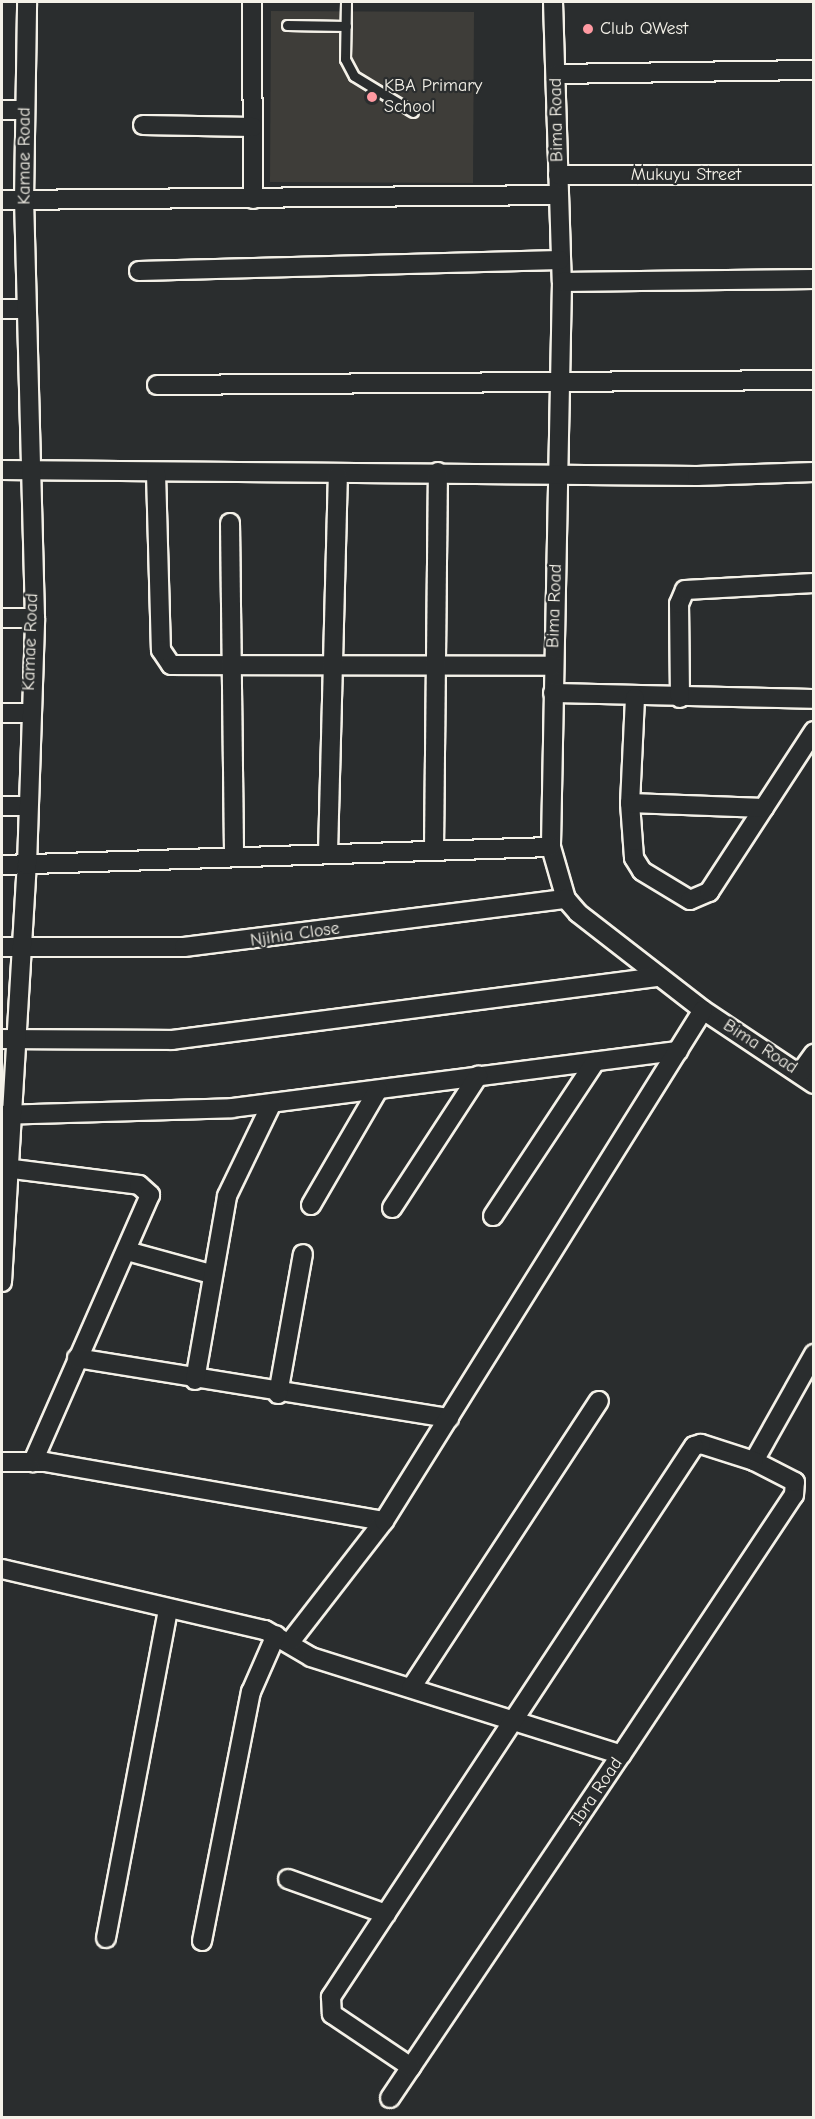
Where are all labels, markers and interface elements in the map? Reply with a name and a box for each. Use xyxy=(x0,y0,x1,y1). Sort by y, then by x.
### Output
place label: Club QWest xyxy=(600,18,688,40)
marker: Club QWest xyxy=(581,22,595,36)
place label: KBA Primary School xyxy=(384,76,482,118)
street label: Bima Road xyxy=(545,78,569,162)
marker: KBA Primary School xyxy=(365,90,379,104)
street label: Kamae Road xyxy=(14,107,36,205)
street label: Mukuyu Street xyxy=(631,164,741,186)
street label: Bima Road xyxy=(543,564,567,648)
street label: Kamae Road xyxy=(19,593,43,691)
street label: Njihia Close xyxy=(249,918,341,952)
street label: Bima Road xyxy=(719,1015,801,1079)
street label: Ibra Road xyxy=(566,1754,628,1830)

